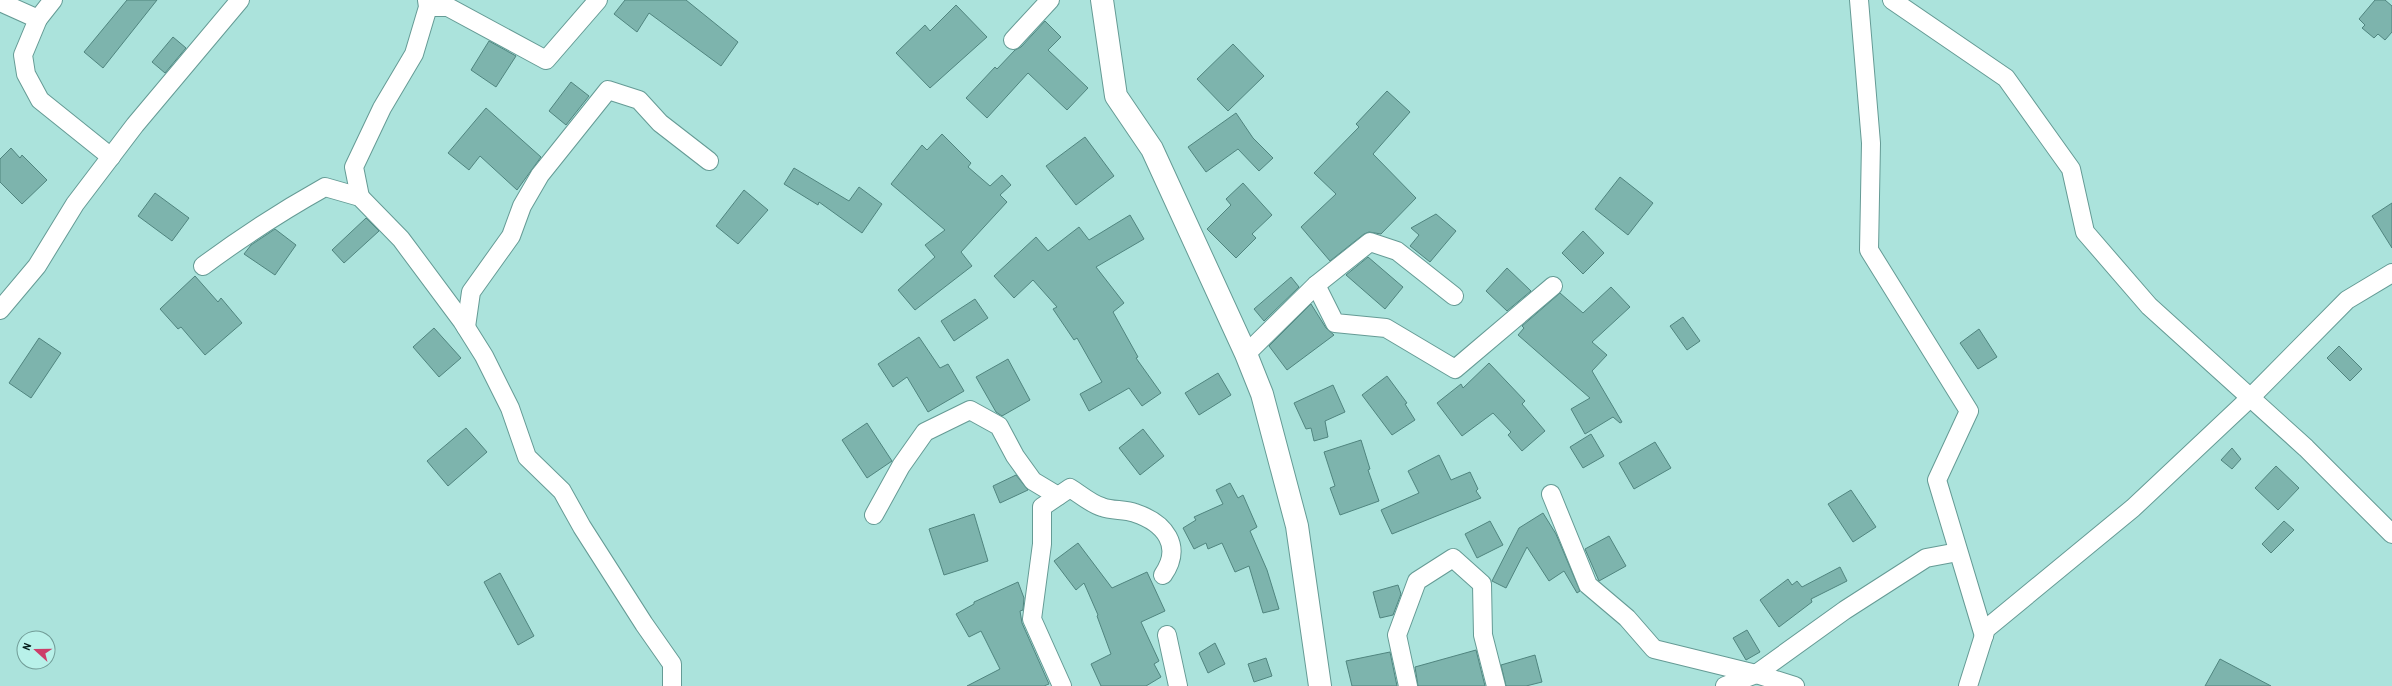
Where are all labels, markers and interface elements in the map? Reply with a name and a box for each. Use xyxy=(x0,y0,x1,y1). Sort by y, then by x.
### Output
north arrow xyxy=(16,630,56,670)
text: N xyxy=(19,641,34,652)

